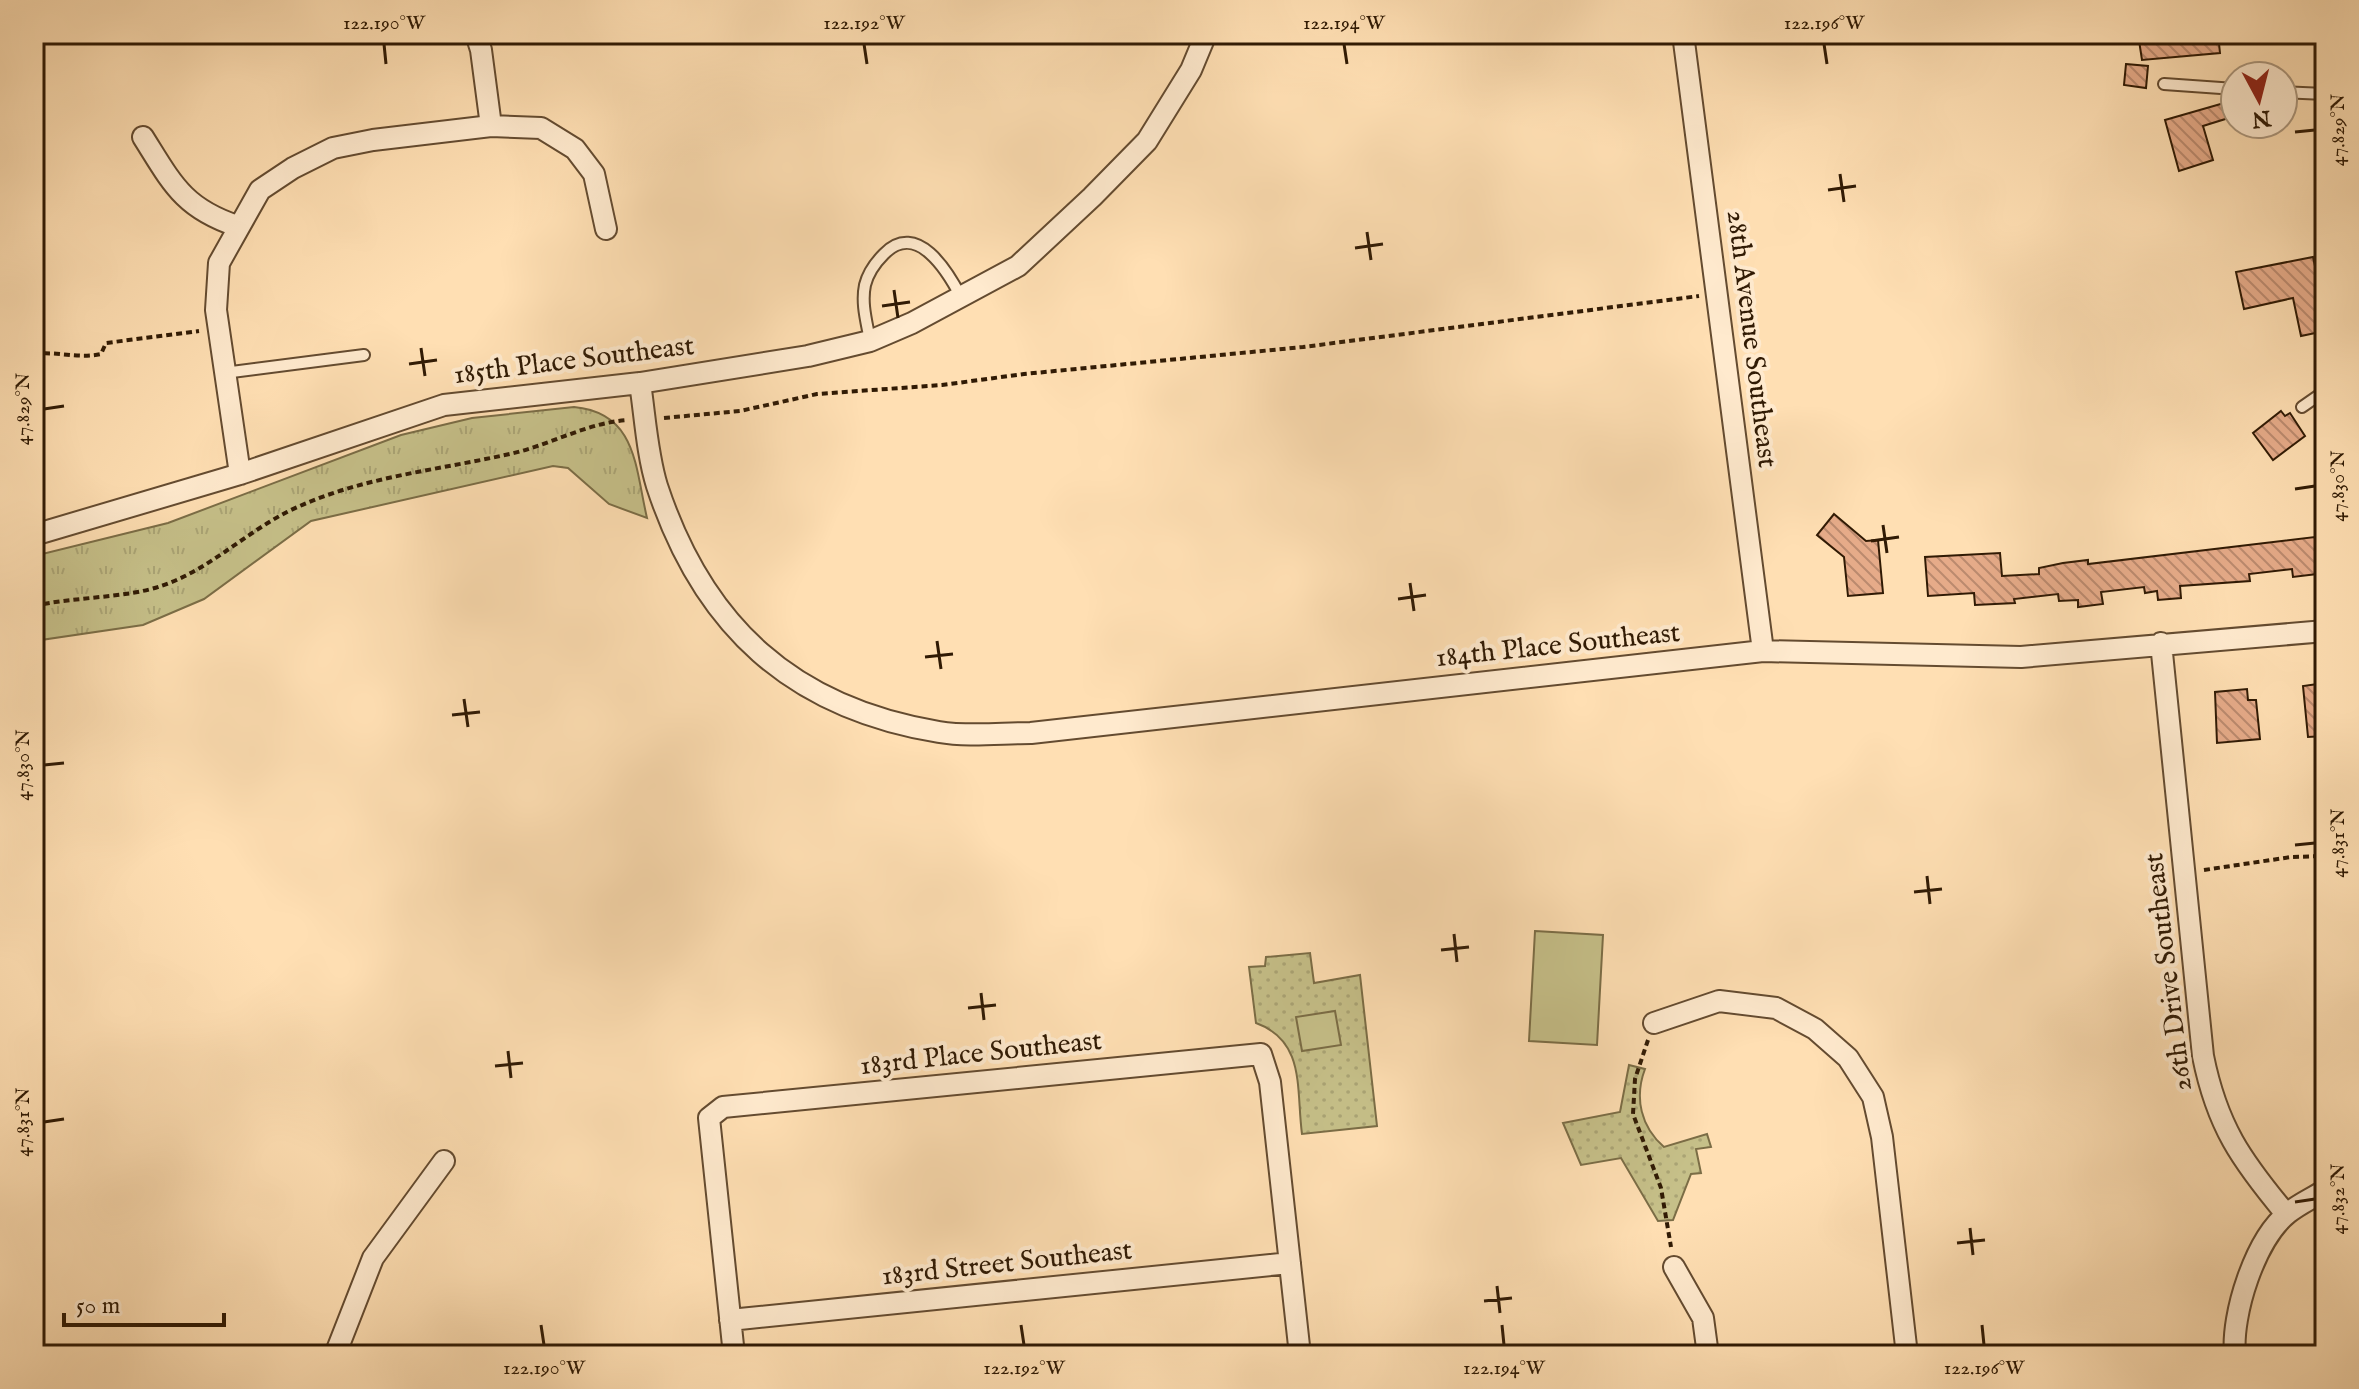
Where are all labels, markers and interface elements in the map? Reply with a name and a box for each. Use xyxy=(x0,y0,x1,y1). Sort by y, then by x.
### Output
text: 122.190°W xyxy=(343,11,426,36)
text: 122.192°W xyxy=(823,11,906,36)
text: 122.194°W xyxy=(1303,11,1386,36)
text: 122.196°W xyxy=(1784,11,1865,36)
north arrow xyxy=(2219,60,2299,140)
text: 47.829°N xyxy=(2326,94,2351,166)
text: N xyxy=(2250,103,2273,133)
street label: 28th Avenue Southeast xyxy=(1718,208,1784,470)
street label: 185th Place Southeast xyxy=(452,329,697,393)
text: 47.829°N xyxy=(11,373,36,445)
text: 47.830°N xyxy=(2326,450,2351,522)
street label: 184th Place Southeast xyxy=(1434,616,1682,676)
text: 47.830°N xyxy=(11,729,36,801)
text: 47.831°N xyxy=(2326,808,2351,878)
street label: 26th Drive Southeast xyxy=(2137,851,2201,1093)
street label: 183rd Place Southeast xyxy=(858,1024,1104,1084)
text: 47.831°N xyxy=(11,1087,36,1157)
text: 47.832°N xyxy=(2326,1163,2351,1235)
street label: 183rd Street Southeast xyxy=(880,1233,1134,1295)
scale bar xyxy=(64,1277,224,1327)
text: 50 m xyxy=(76,1291,120,1322)
text: 122.190°W xyxy=(503,1356,586,1381)
text: 122.192°W xyxy=(983,1356,1066,1381)
text: 122.194°W xyxy=(1463,1356,1546,1381)
text: 122.196°W xyxy=(1944,1356,2025,1381)

